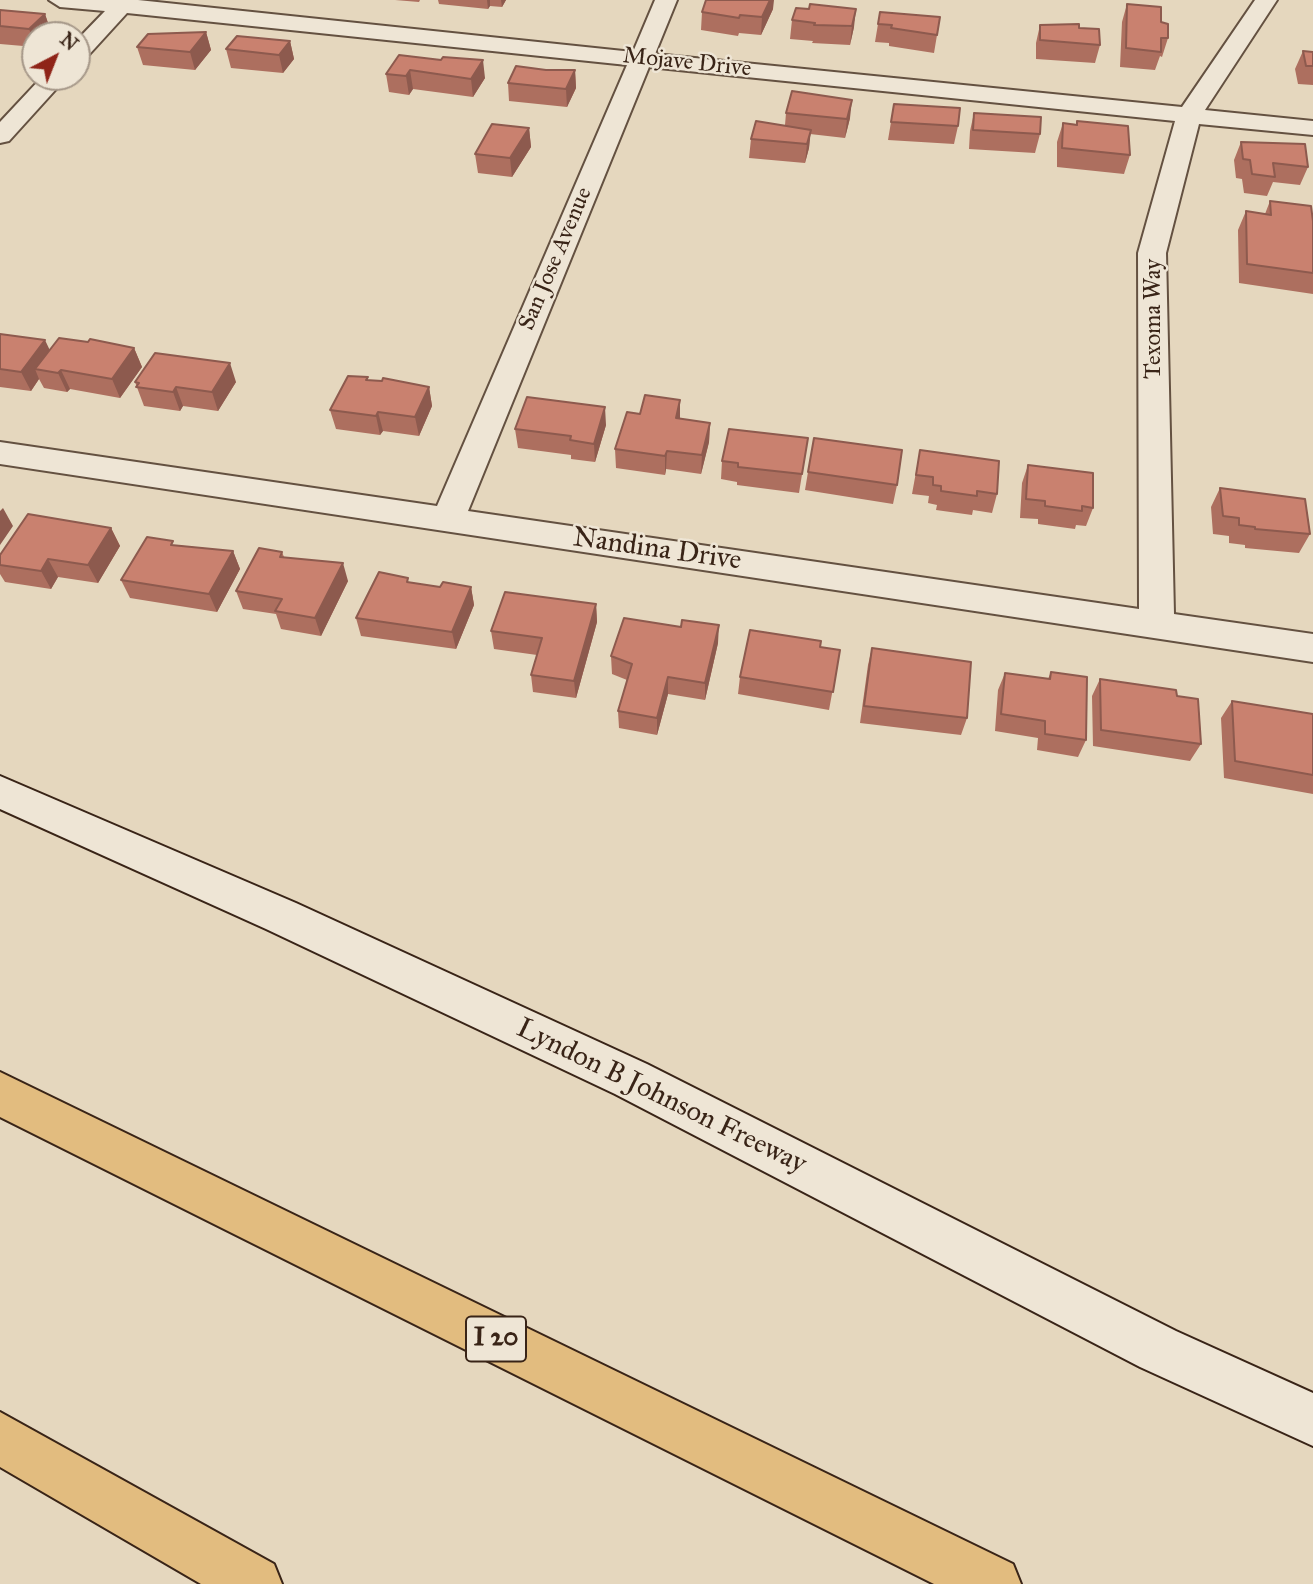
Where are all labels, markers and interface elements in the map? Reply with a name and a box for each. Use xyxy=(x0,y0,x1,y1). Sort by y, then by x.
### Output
north arrow xyxy=(21,21,91,91)
text: N xyxy=(55,28,83,55)
street label: Mojave Drive xyxy=(622,43,752,83)
street label: San Jose Avenue xyxy=(513,183,599,335)
street label: Texoma Way xyxy=(1140,259,1168,379)
street label: Nandina Drive xyxy=(571,522,743,578)
street label: Lyndon B Johnson Freeway xyxy=(511,1012,811,1182)
road number: I 20 xyxy=(466,1316,526,1362)

